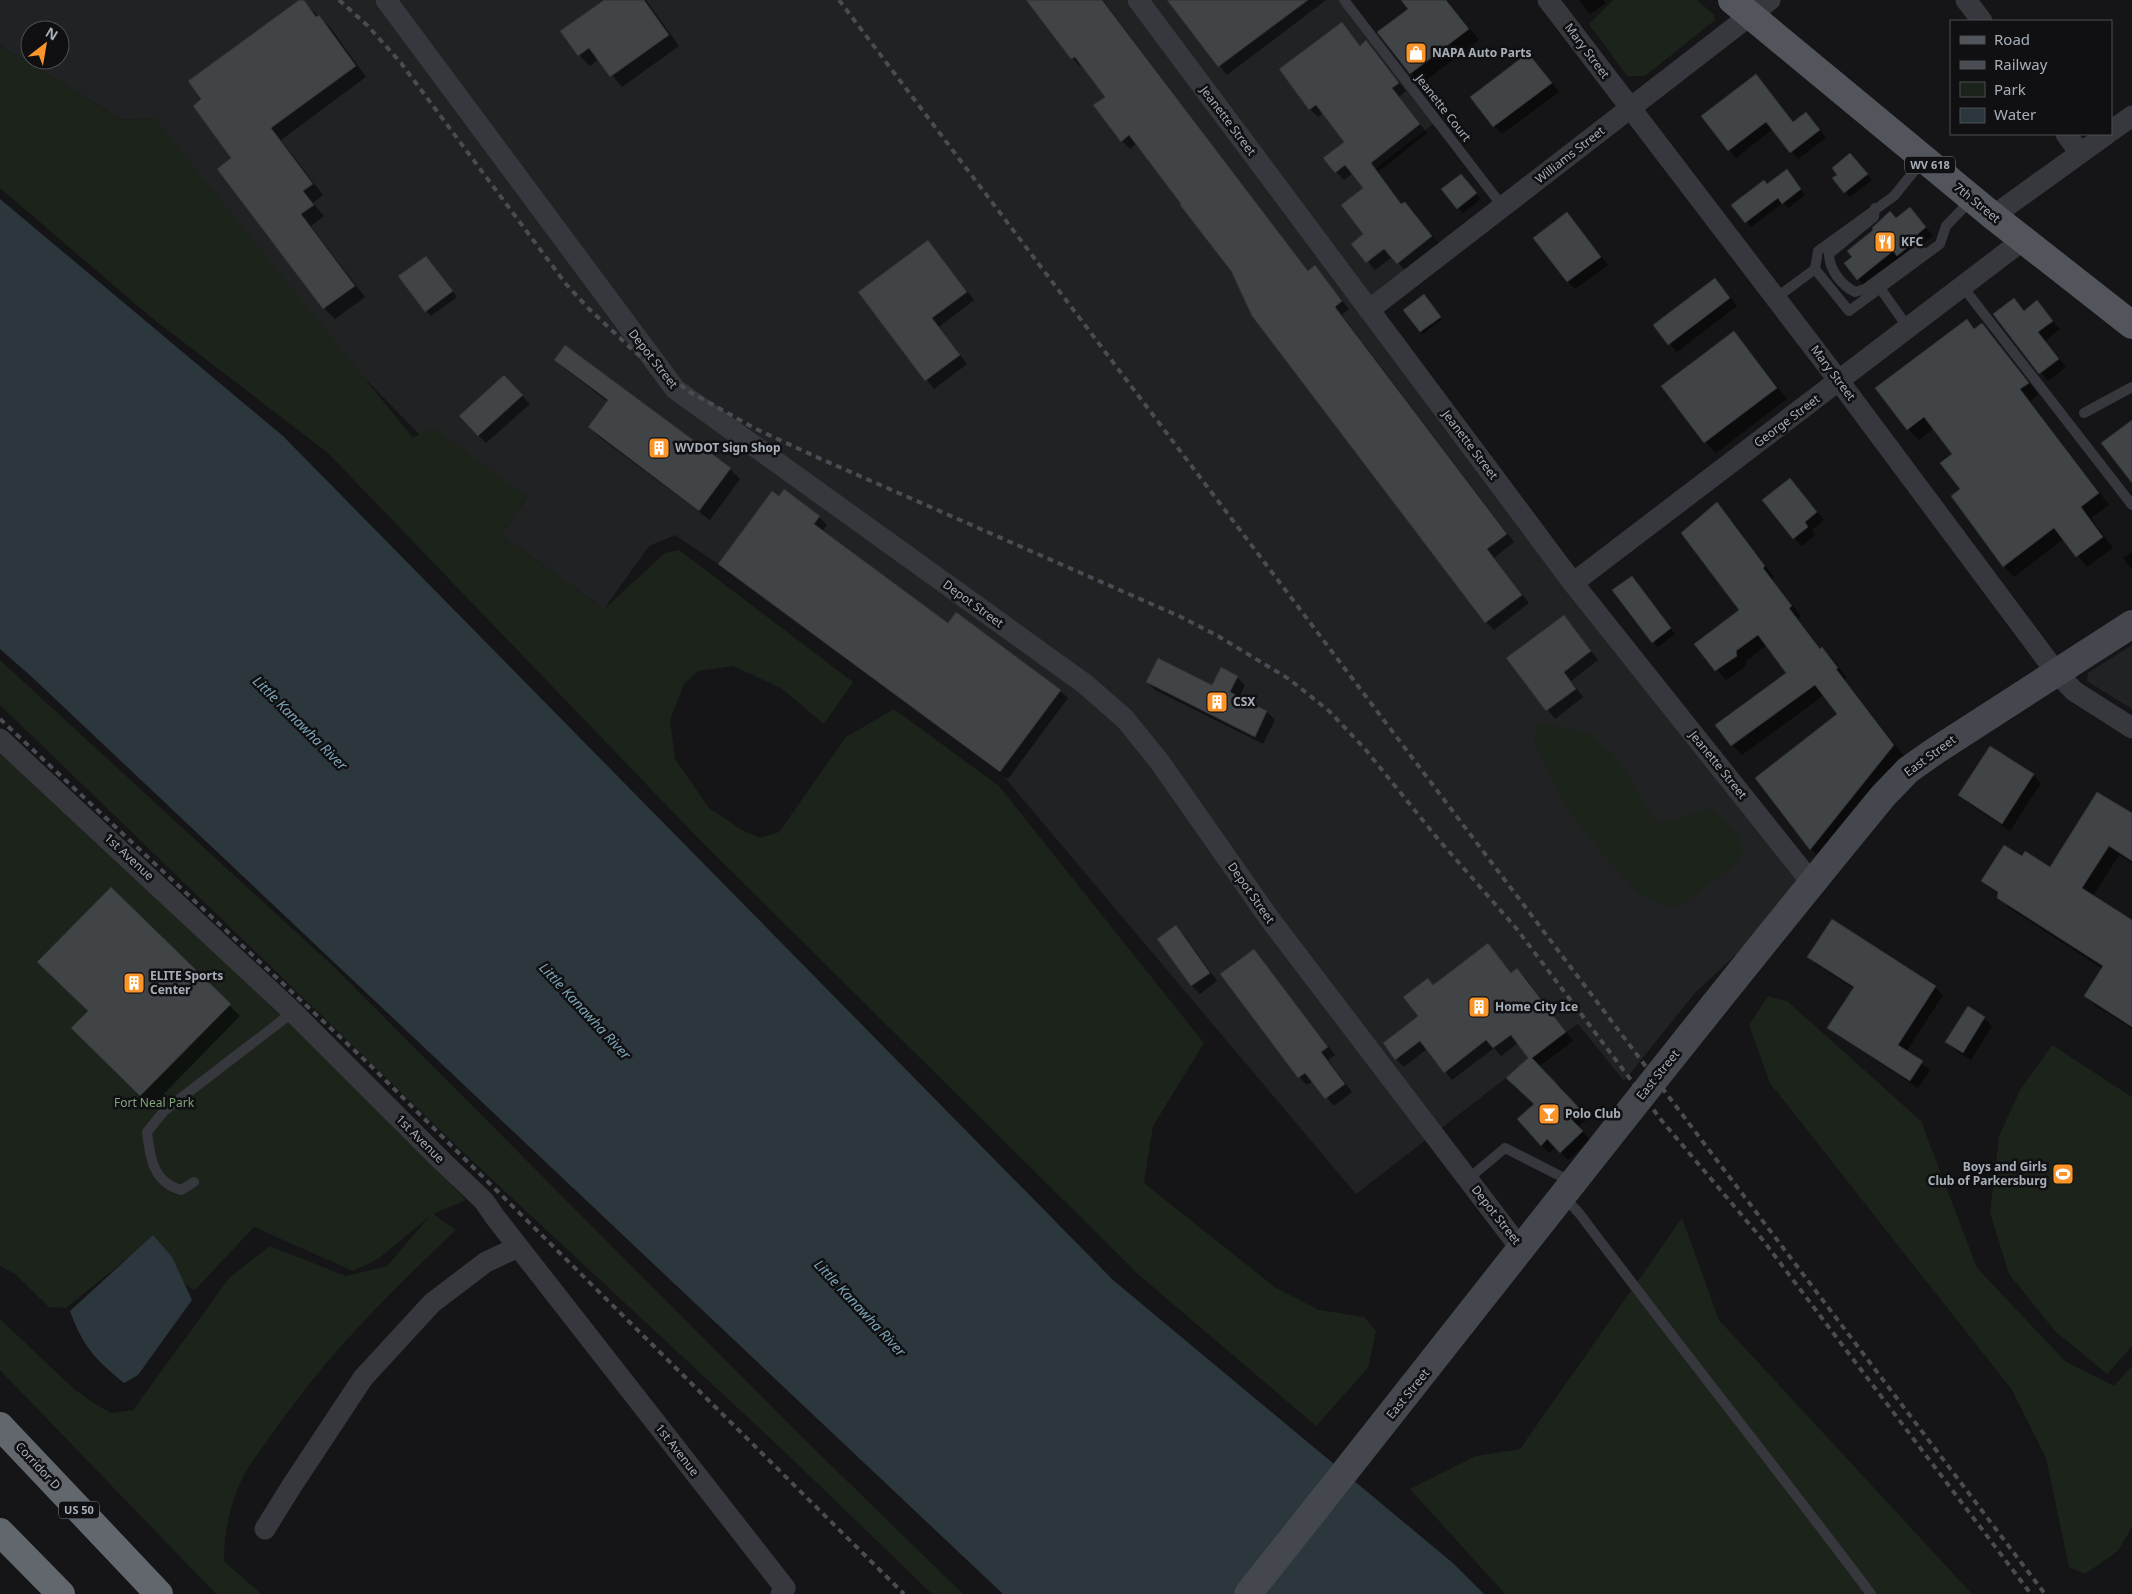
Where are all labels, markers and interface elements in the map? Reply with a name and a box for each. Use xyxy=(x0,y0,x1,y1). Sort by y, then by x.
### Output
street label: Mary Street xyxy=(1561,19,1614,82)
north arrow xyxy=(20,20,70,70)
legend xyxy=(1950,20,2112,135)
text: N xyxy=(42,22,62,45)
text: Road xyxy=(1994,29,2030,49)
shop icon: NAPA Auto Parts xyxy=(1404,41,1428,65)
place label: NAPA Auto Parts xyxy=(1432,44,1532,61)
text: Railway xyxy=(1994,54,2048,74)
street label: Jeanette Court xyxy=(1411,70,1475,145)
text: Park xyxy=(1994,79,2026,99)
street label: Jeanette Street xyxy=(1196,82,1261,159)
text: Water xyxy=(1994,104,2036,124)
street label: Williams Street xyxy=(1531,122,1608,187)
road number: WV 618 xyxy=(1905,156,1955,174)
street label: 7th Street xyxy=(1950,179,2005,227)
restaurant icon: KFC xyxy=(1873,230,1897,254)
place label: KFC xyxy=(1901,233,1924,250)
street label: Depot Street xyxy=(625,325,682,392)
street label: Mary Street xyxy=(1807,341,1860,404)
street label: George Street xyxy=(1750,390,1824,451)
street label: Jeanette Street xyxy=(1438,406,1503,483)
building icon: WVDOT Sign Shop xyxy=(647,436,671,460)
place label: WVDOT Sign Shop xyxy=(675,439,781,456)
street label: Depot Street xyxy=(940,576,1008,632)
water label: Little Kanawha River xyxy=(249,671,352,774)
building icon: CSX xyxy=(1205,690,1229,714)
place label: CSX xyxy=(1233,693,1255,710)
street label: Jeanette Street xyxy=(1685,726,1752,803)
street label: East Street xyxy=(1900,731,1960,780)
street label: 1st Avenue xyxy=(101,829,158,884)
street label: Depot Street xyxy=(1224,859,1279,927)
water label: Little Kanawha River xyxy=(535,958,636,1064)
place label: ELITE Sports Center xyxy=(150,967,223,998)
building icon: ELITE Sports Center xyxy=(122,971,146,995)
building icon: Home City Ice xyxy=(1467,995,1491,1019)
place label: Home City Ice xyxy=(1495,998,1578,1015)
street label: East Street xyxy=(1632,1045,1684,1103)
park label: Fort Neal Park xyxy=(114,1094,195,1111)
bar icon: Polo Club xyxy=(1537,1102,1561,1126)
place label: Polo Club xyxy=(1565,1105,1621,1122)
street label: 1st Avenue xyxy=(392,1111,449,1167)
place label: Boys and Girls Club of Parkersburg xyxy=(1928,1158,2047,1189)
sports icon: Boys and Girls Club of Parkersburg xyxy=(2051,1162,2075,1186)
street label: Depot Street xyxy=(1468,1181,1525,1248)
water label: Little Kanawha River xyxy=(810,1255,911,1361)
street label: East Street xyxy=(1382,1364,1434,1422)
street label: 1st Avenue xyxy=(652,1420,703,1480)
street label: Corridor D xyxy=(12,1438,65,1493)
road number: US 50 xyxy=(59,1502,99,1518)

